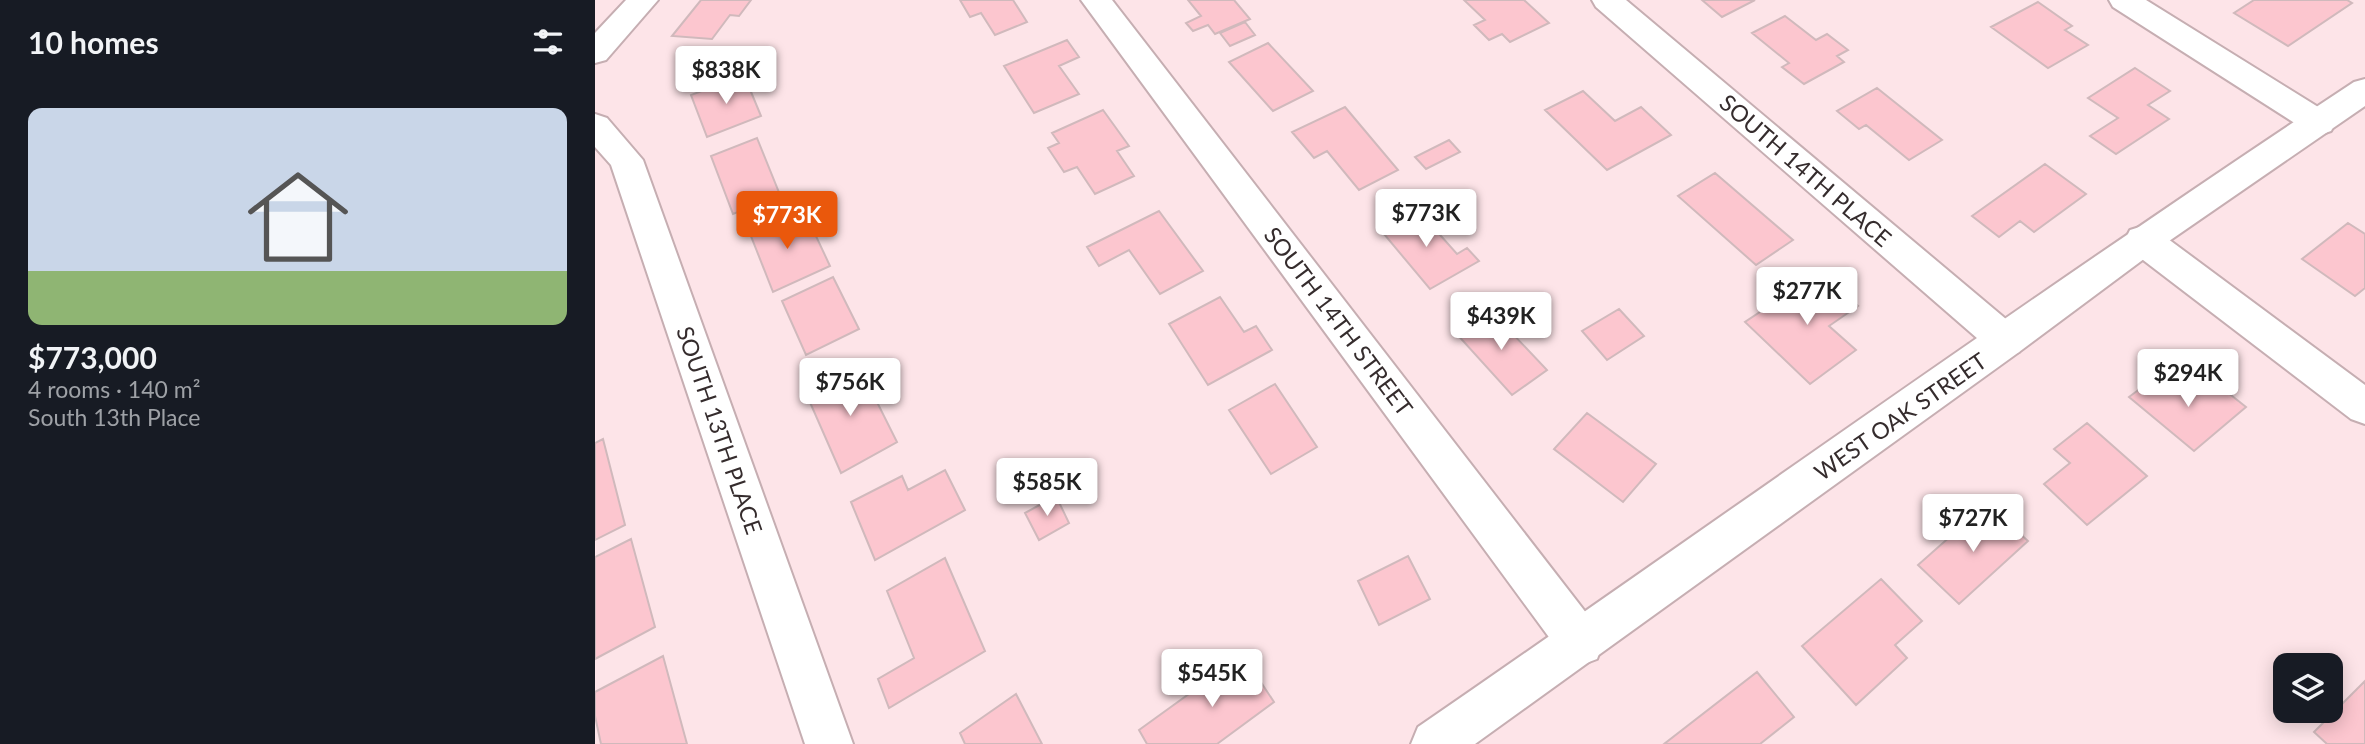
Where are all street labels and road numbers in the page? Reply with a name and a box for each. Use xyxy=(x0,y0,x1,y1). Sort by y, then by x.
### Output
street label: SOUTH 14TH PLACE xyxy=(1715,88,1897,252)
street label: SOUTH 14TH STREET xyxy=(1259,221,1419,421)
street label: SOUTH 13TH PLACE xyxy=(671,322,769,538)
street label: WEST OAK STREET xyxy=(1809,346,1992,486)

